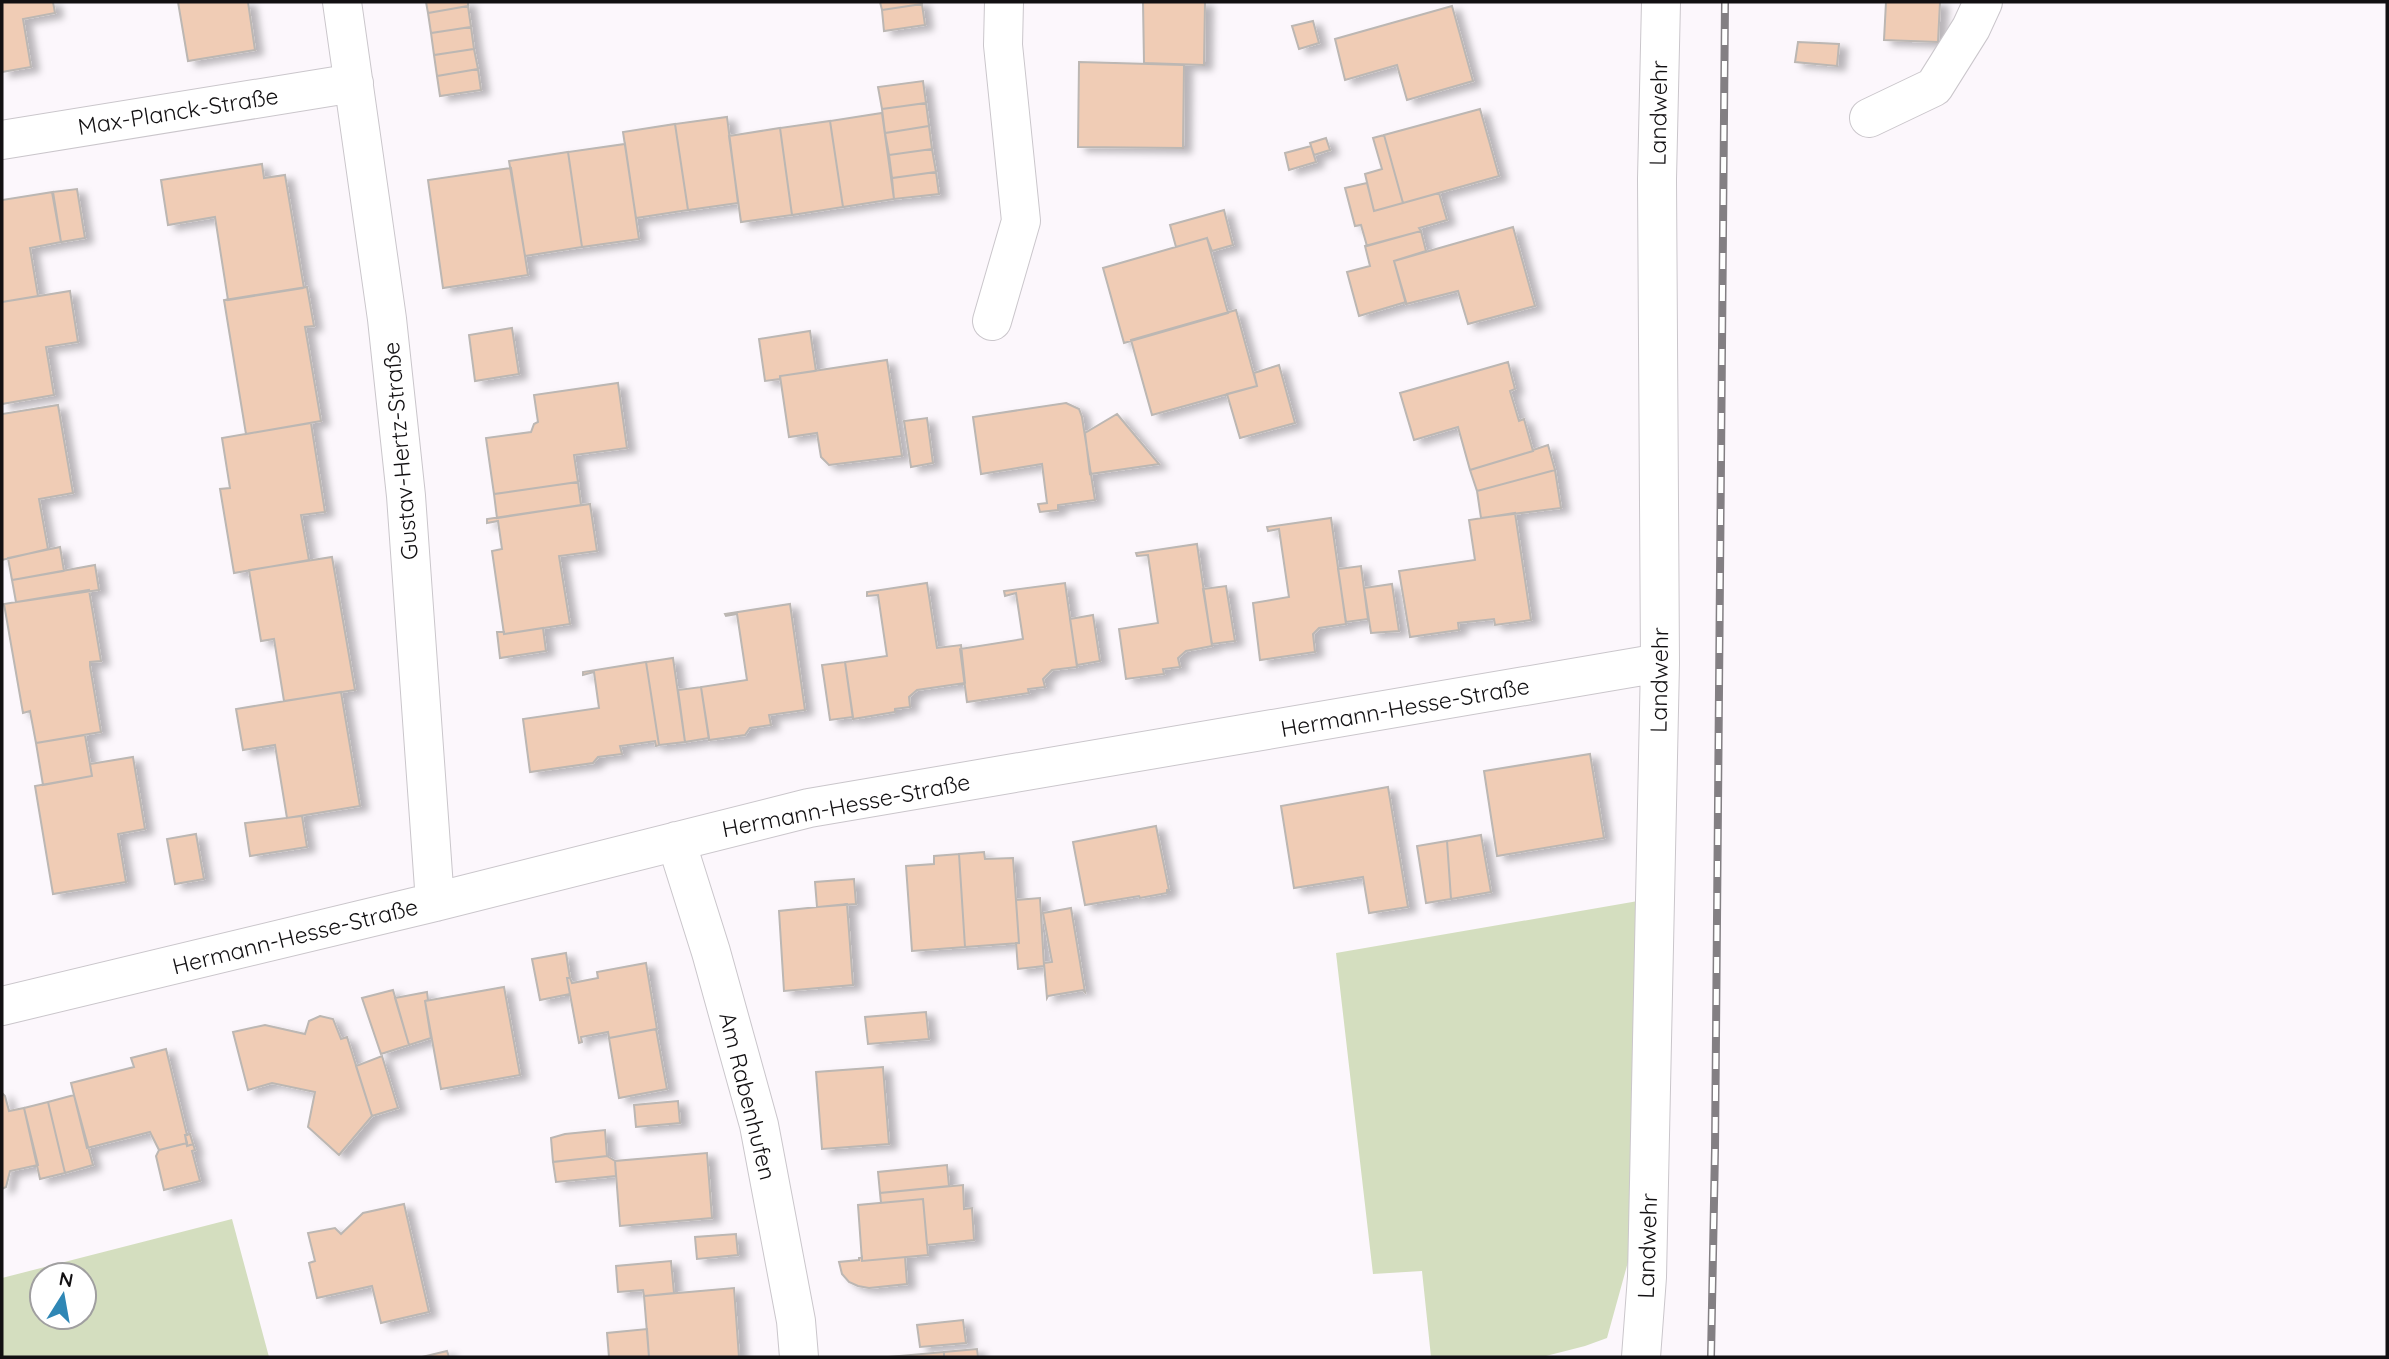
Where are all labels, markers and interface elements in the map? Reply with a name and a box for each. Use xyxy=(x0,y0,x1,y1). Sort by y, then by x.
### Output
street label: Landwehr xyxy=(1643,60,1673,166)
street label: Max-Planck-Straße xyxy=(76,81,280,141)
street label: Gustav-Hertz-Straße xyxy=(376,341,424,561)
street label: Landwehr xyxy=(1644,627,1674,733)
street label: Hermann-Hesse-Straße xyxy=(1278,671,1532,743)
street label: Hermann-Hesse-Straße xyxy=(719,767,973,843)
street label: Hermann-Hesse-Straße xyxy=(169,891,421,981)
street label: Am Rabenhufen xyxy=(713,1009,783,1183)
street label: Landwehr xyxy=(1631,1193,1663,1299)
north arrow xyxy=(28,1261,98,1331)
text: N xyxy=(57,1266,75,1292)

